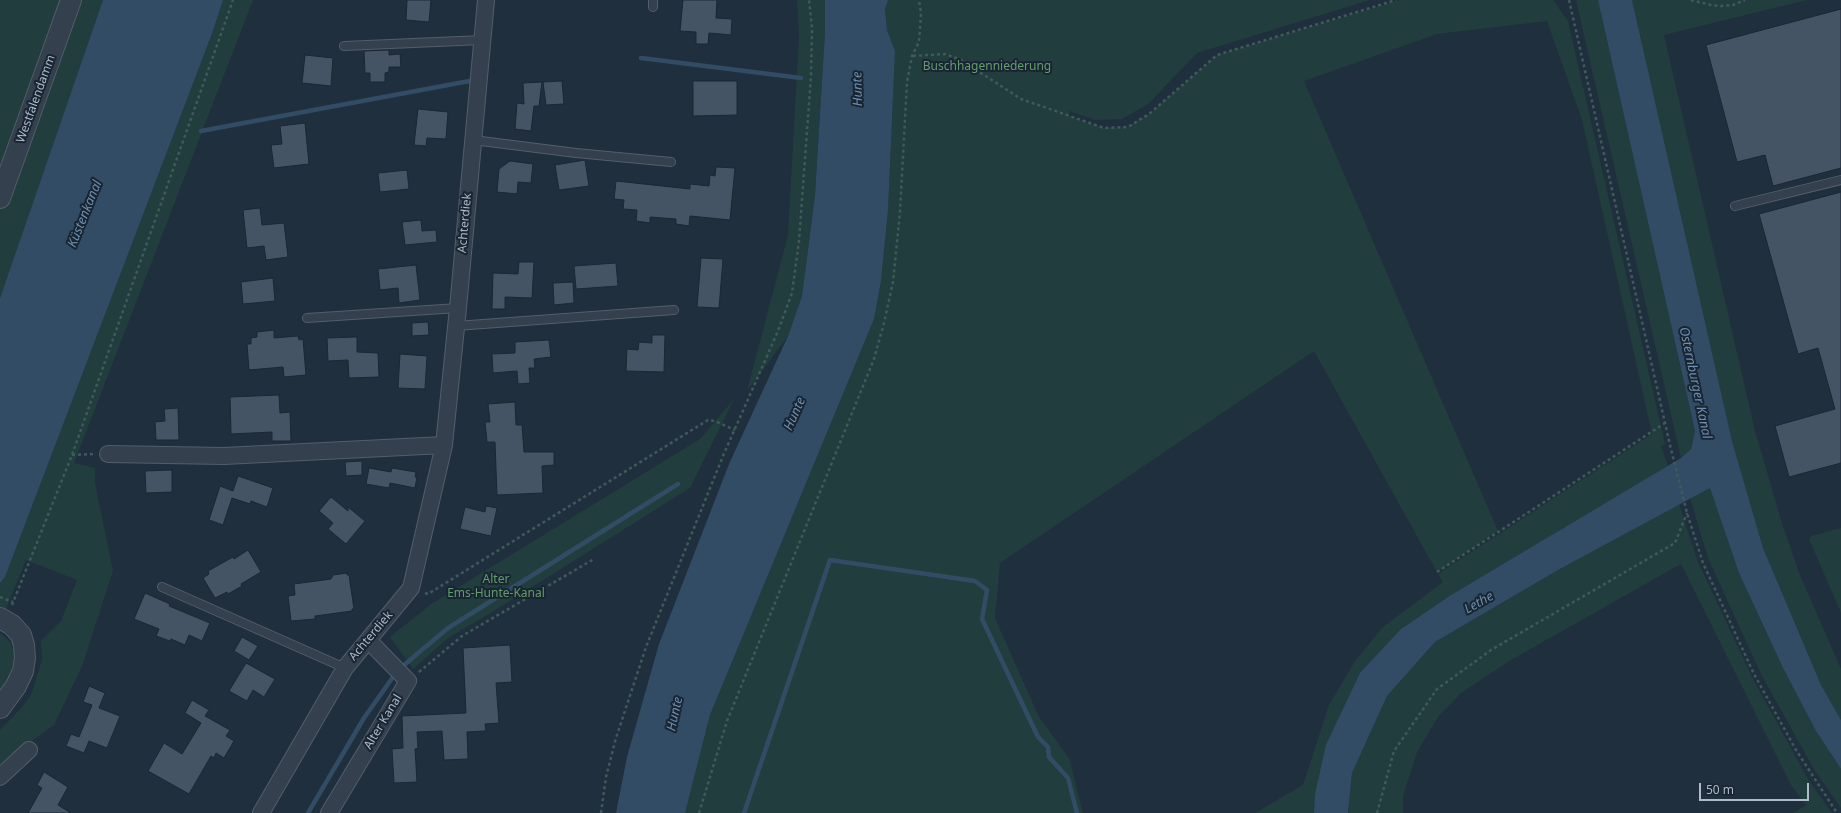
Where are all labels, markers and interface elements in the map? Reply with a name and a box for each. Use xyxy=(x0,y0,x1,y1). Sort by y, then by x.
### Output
street label: Westfalendamm xyxy=(13,53,59,145)
park label: Buschhagenniederung xyxy=(923,60,1051,74)
water label: Hunte xyxy=(850,72,866,106)
water label: Küstenkanal xyxy=(64,178,106,250)
street label: Achterdiek xyxy=(455,192,475,254)
water label: Osternburger Kanal xyxy=(1676,326,1714,440)
water label: Hunte xyxy=(781,395,809,433)
park label: Alter Ems-Hunte-Kanal xyxy=(447,573,545,601)
water label: Lethe xyxy=(1462,589,1496,617)
street label: Achterdiek xyxy=(346,608,396,664)
street label: Alter Kanal xyxy=(361,692,405,752)
water label: Hunte xyxy=(664,695,686,733)
scale bar xyxy=(1701,775,1811,801)
text: 50 m xyxy=(1706,781,1734,798)

